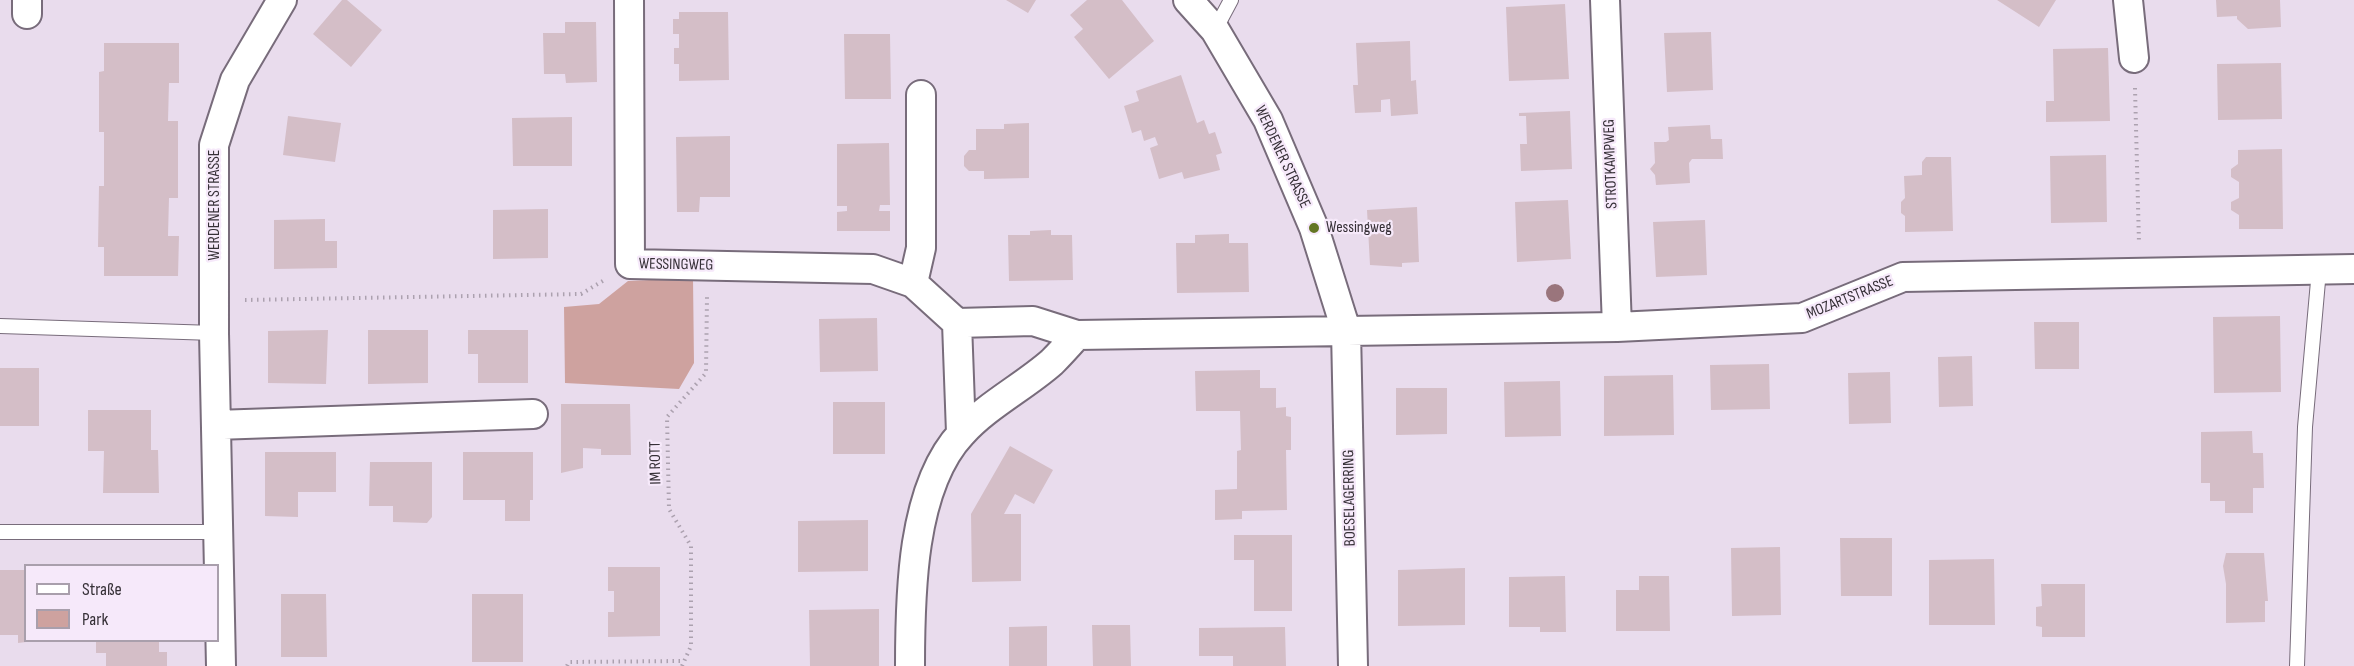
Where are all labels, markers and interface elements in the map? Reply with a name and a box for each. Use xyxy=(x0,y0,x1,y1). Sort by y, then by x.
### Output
street label: WERDENER STRASSE xyxy=(1250,103,1314,211)
street label: STROTKAMPWEG xyxy=(1600,119,1622,209)
street label: WERDENER STRASSE xyxy=(205,150,225,260)
place label: Wessingweg xyxy=(1326,218,1392,238)
marker: Wessingweg xyxy=(1307,221,1321,235)
street label: WESSINGWEG xyxy=(639,255,713,275)
street label: MOZARTSTRASSE xyxy=(1804,272,1896,324)
street label: IM ROTT xyxy=(646,441,666,485)
street label: BOESELAGERRING xyxy=(1340,450,1360,546)
legend xyxy=(24,564,219,642)
text: Straße xyxy=(82,579,122,600)
text: Park xyxy=(82,609,108,630)

